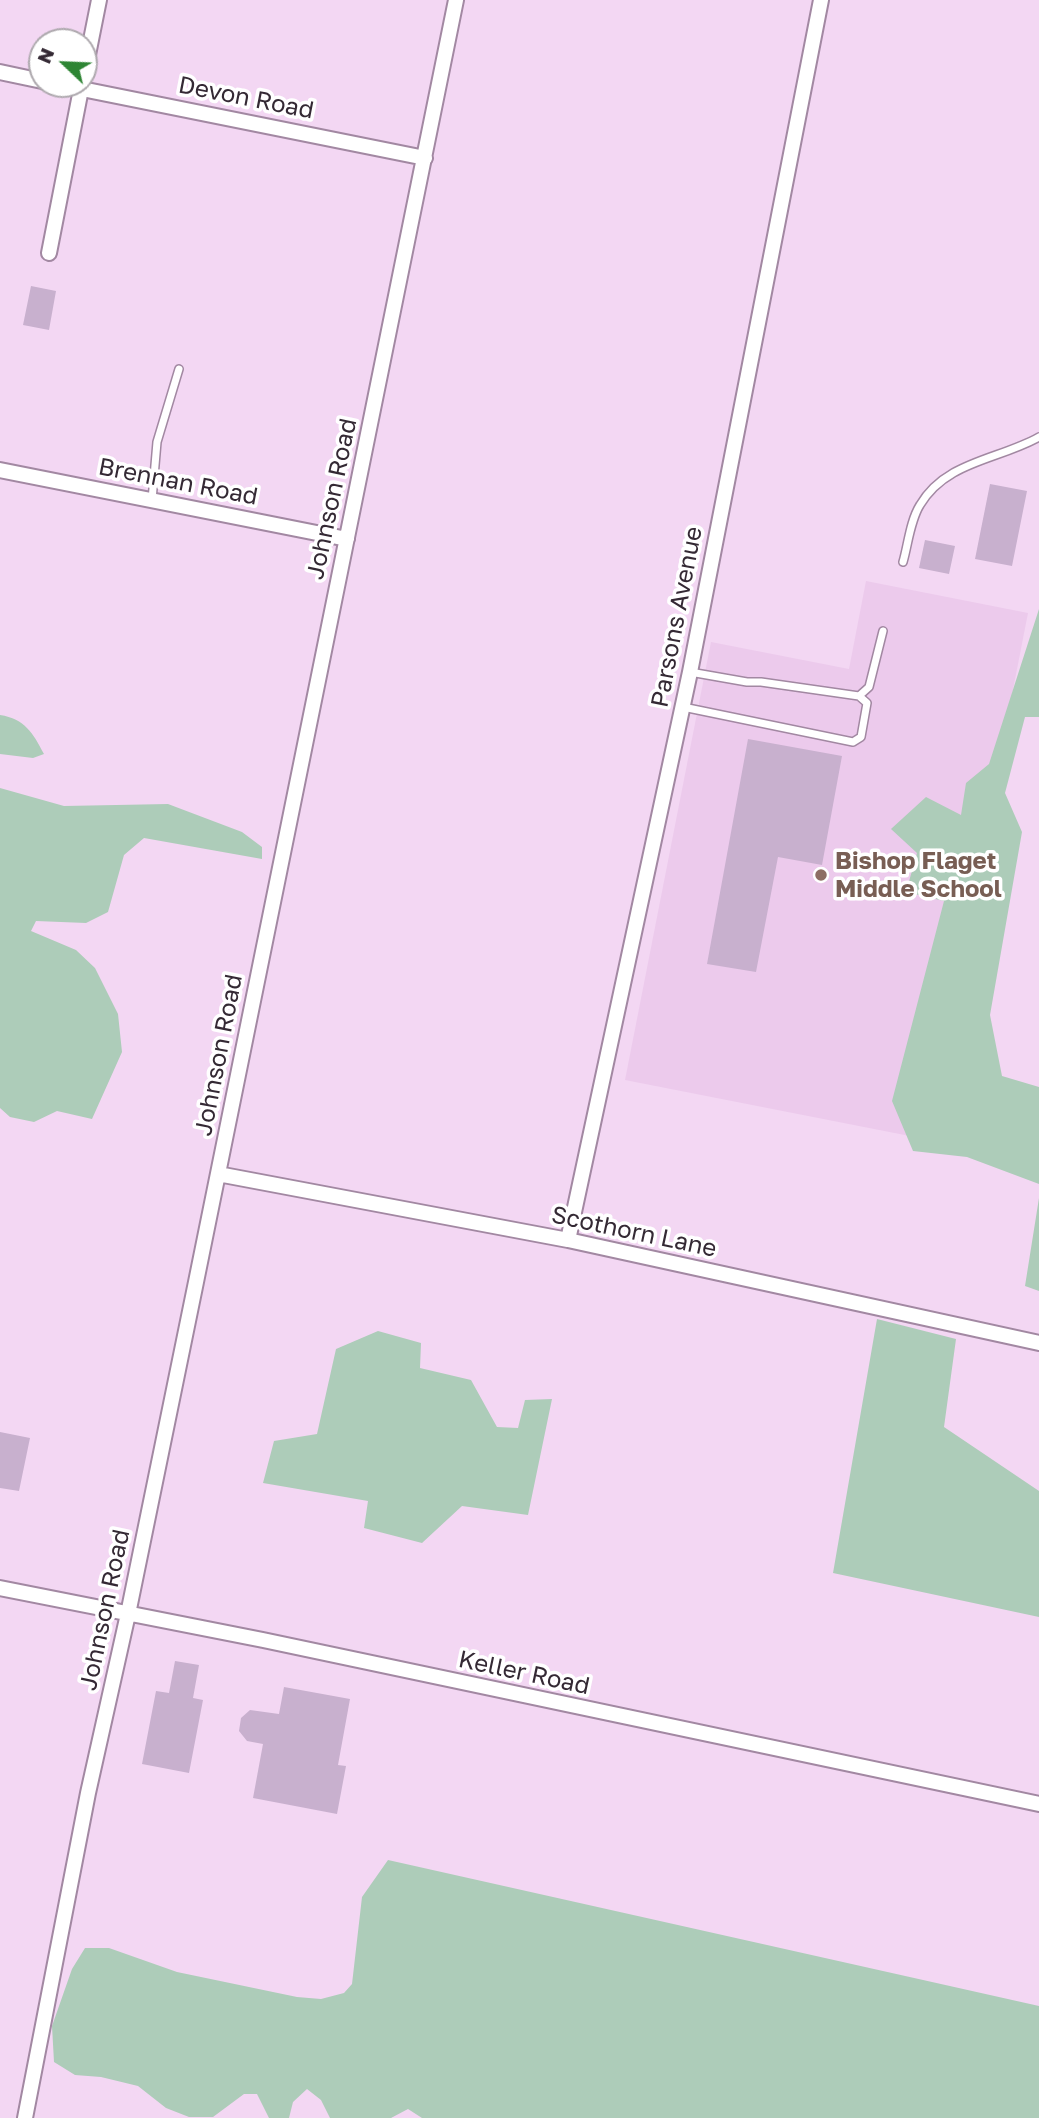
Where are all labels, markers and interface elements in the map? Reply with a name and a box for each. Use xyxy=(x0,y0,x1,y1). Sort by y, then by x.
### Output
north arrow xyxy=(28,28,98,98)
text: N xyxy=(32,44,58,67)
street label: Devon Road xyxy=(176,71,316,125)
street label: Johnson Road xyxy=(301,416,363,582)
street label: Brennan Road xyxy=(96,452,260,512)
street label: Parsons Avenue xyxy=(645,524,709,710)
place label: Bishop Flaget Middle School xyxy=(835,847,1002,903)
marker: Bishop Flaget Middle School xyxy=(813,867,829,883)
street label: Johnson Road xyxy=(189,972,249,1138)
street label: Scothorn Lane xyxy=(549,1200,719,1264)
street label: Johnson Road xyxy=(74,1527,136,1693)
street label: Keller Road xyxy=(456,1645,592,1701)

